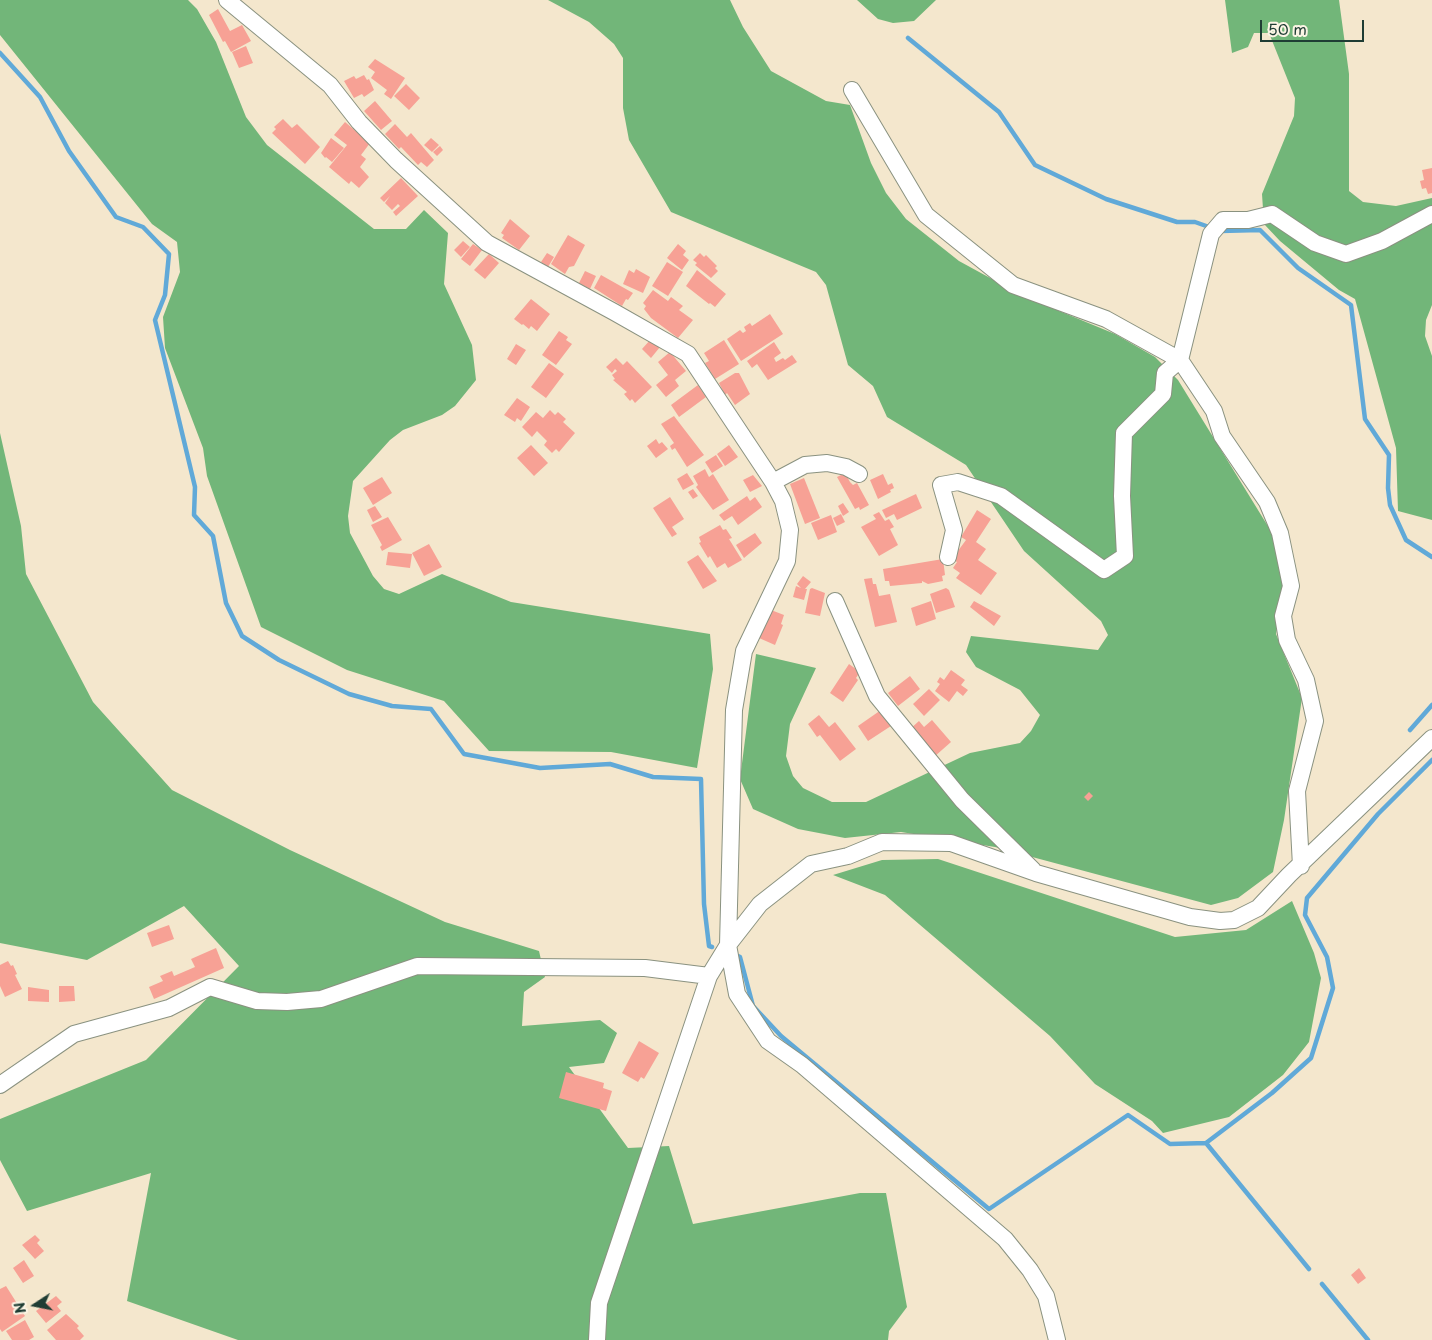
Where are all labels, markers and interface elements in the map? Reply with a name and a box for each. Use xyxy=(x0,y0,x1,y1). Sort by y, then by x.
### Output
scale bar xyxy=(1262,10,1366,42)
text: 50 m xyxy=(1268,17,1307,40)
north arrow xyxy=(10,1280,60,1330)
text: N xyxy=(8,1301,31,1315)

